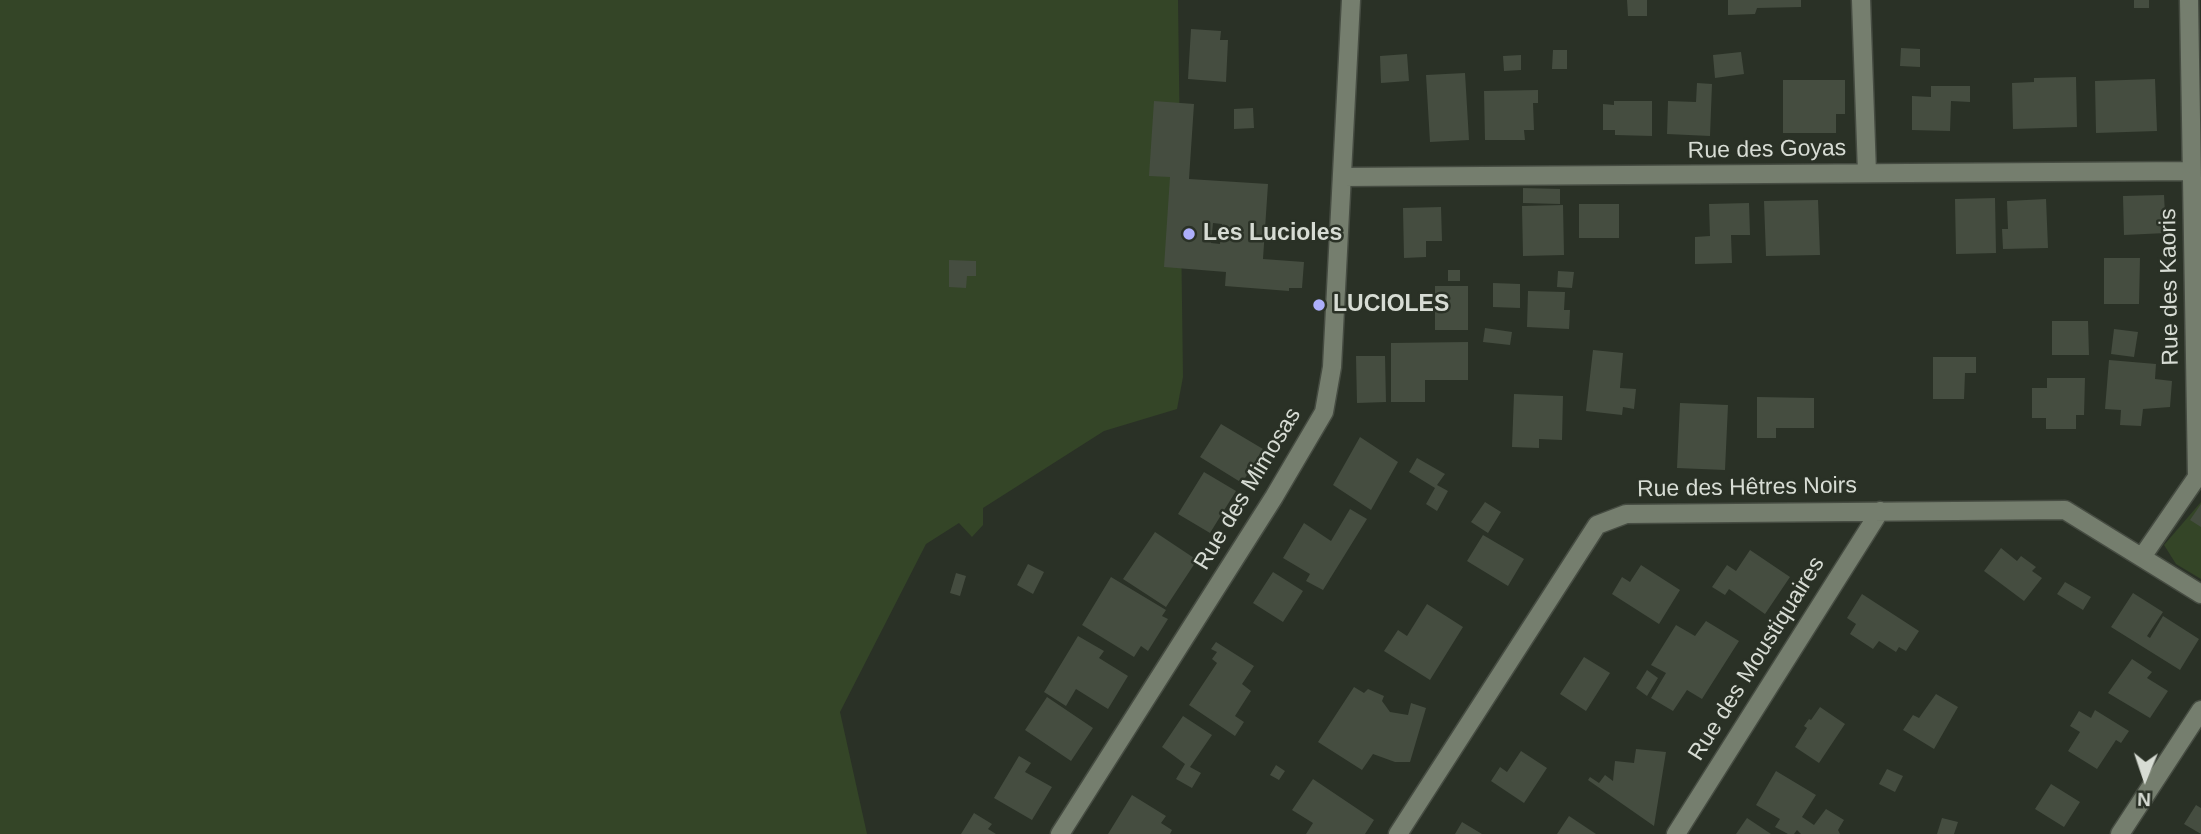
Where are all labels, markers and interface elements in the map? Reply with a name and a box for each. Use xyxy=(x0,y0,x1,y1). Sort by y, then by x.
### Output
street label: Rue des Goyas xyxy=(1688,135,1846,165)
street label: Rue des Kaoris xyxy=(2155,208,2185,366)
place label: Les Lucioles xyxy=(1203,220,1342,248)
marker: Les Lucioles xyxy=(1181,226,1197,242)
place label: LUCIOLES xyxy=(1333,291,1449,319)
marker: LUCIOLES xyxy=(1311,297,1327,313)
street label: Rue des Mimosas xyxy=(1189,403,1307,575)
street label: Rue des Hêtres Noirs xyxy=(1637,472,1857,504)
street label: Rue des Moustiquaires xyxy=(1683,552,1831,766)
north arrow xyxy=(2110,743,2180,813)
text: N xyxy=(2137,789,2151,810)

